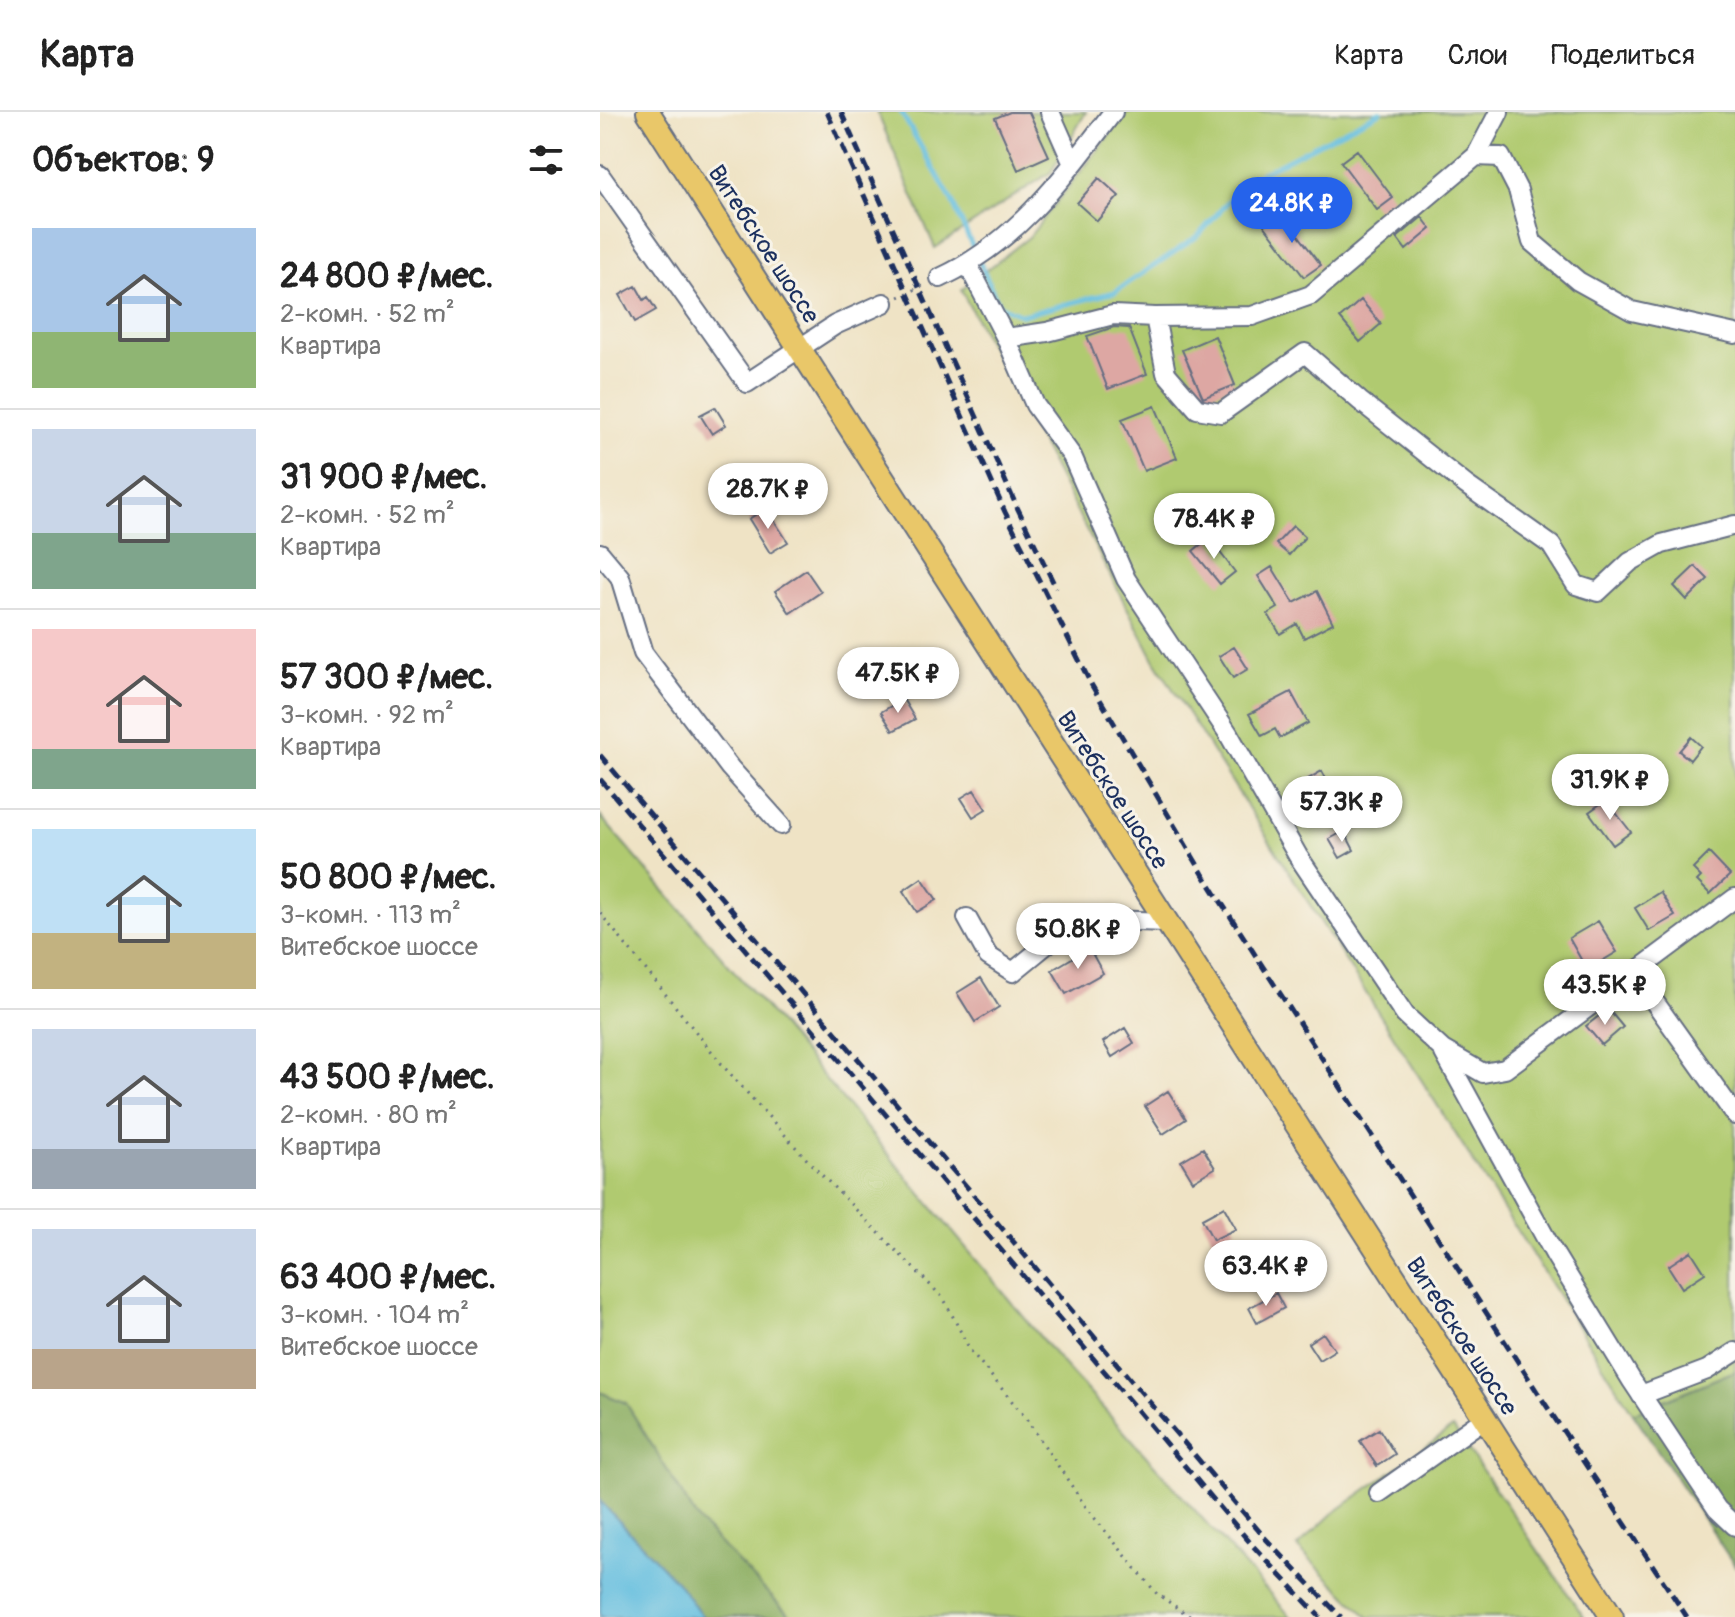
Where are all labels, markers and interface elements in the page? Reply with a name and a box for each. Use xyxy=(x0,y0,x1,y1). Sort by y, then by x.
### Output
text: Карта xyxy=(40,31,134,79)
text: Карта xyxy=(1334,38,1404,73)
text: Слои xyxy=(1448,38,1507,73)
text: Поделиться xyxy=(1551,38,1695,73)
icon: filters xyxy=(524,138,568,182)
text: Объектов: 9 xyxy=(32,139,214,182)
street label: Витебское шоссе xyxy=(702,160,826,329)
pin: 24.8K ₽ xyxy=(1218,177,1366,245)
text: 24.8K ₽ xyxy=(1249,187,1335,219)
text: 24 800 ₽/мес. xyxy=(280,255,494,298)
icon: home xyxy=(96,260,192,356)
text: 2-комн. · 52 m² xyxy=(280,298,455,330)
text: Квартира xyxy=(280,330,381,362)
text: 31 900 ₽/мес. xyxy=(280,456,487,499)
icon: home xyxy=(96,461,192,557)
pin: 28.7K ₽ xyxy=(694,463,842,531)
text: 28.7K ₽ xyxy=(726,473,810,505)
pin: 78.4K ₽ xyxy=(1140,493,1288,561)
text: 2-комн. · 52 m² xyxy=(280,499,455,531)
text: 78.4K ₽ xyxy=(1172,503,1256,535)
text: Квартира xyxy=(280,531,381,563)
pin: 47.5K ₽ xyxy=(824,647,972,715)
text: 57 300 ₽/мес. xyxy=(280,656,493,699)
text: 47.5K ₽ xyxy=(855,657,941,689)
icon: home xyxy=(96,661,192,757)
text: 3-комн. · 92 m² xyxy=(280,699,454,731)
street label: Витебское шоссе xyxy=(1051,706,1175,875)
text: Квартира xyxy=(280,731,381,763)
pin: 31.9K ₽ xyxy=(1536,754,1684,822)
text: 31.9K ₽ xyxy=(1570,764,1650,796)
pin: 57.3K ₽ xyxy=(1268,776,1416,844)
text: 57.3K ₽ xyxy=(1300,786,1384,818)
text: 50 800 ₽/мес. xyxy=(280,856,496,899)
icon: home xyxy=(96,861,192,957)
text: 3-комн. · 113 m² xyxy=(280,899,461,931)
pin: 50.8K ₽ xyxy=(1004,903,1152,971)
text: 50.8K ₽ xyxy=(1034,913,1122,945)
text: Витебское шоссе xyxy=(280,931,478,963)
pin: 43.5K ₽ xyxy=(1531,959,1679,1027)
text: 43.5K ₽ xyxy=(1562,969,1648,1001)
text: 43 500 ₽/мес. xyxy=(280,1056,495,1099)
icon: home xyxy=(96,1061,192,1157)
text: 2-комн. · 80 m² xyxy=(280,1099,457,1131)
text: Квартира xyxy=(280,1131,381,1163)
pin: 63.4K ₽ xyxy=(1192,1240,1340,1308)
text: 63.4K ₽ xyxy=(1222,1250,1310,1282)
street label: Витебское шоссе xyxy=(1400,1252,1524,1421)
text: 63 400 ₽/мес. xyxy=(280,1256,496,1299)
icon: home xyxy=(96,1261,192,1357)
text: 3-комн. · 104 m² xyxy=(280,1299,469,1331)
text: Витебское шоссе xyxy=(280,1331,478,1363)

